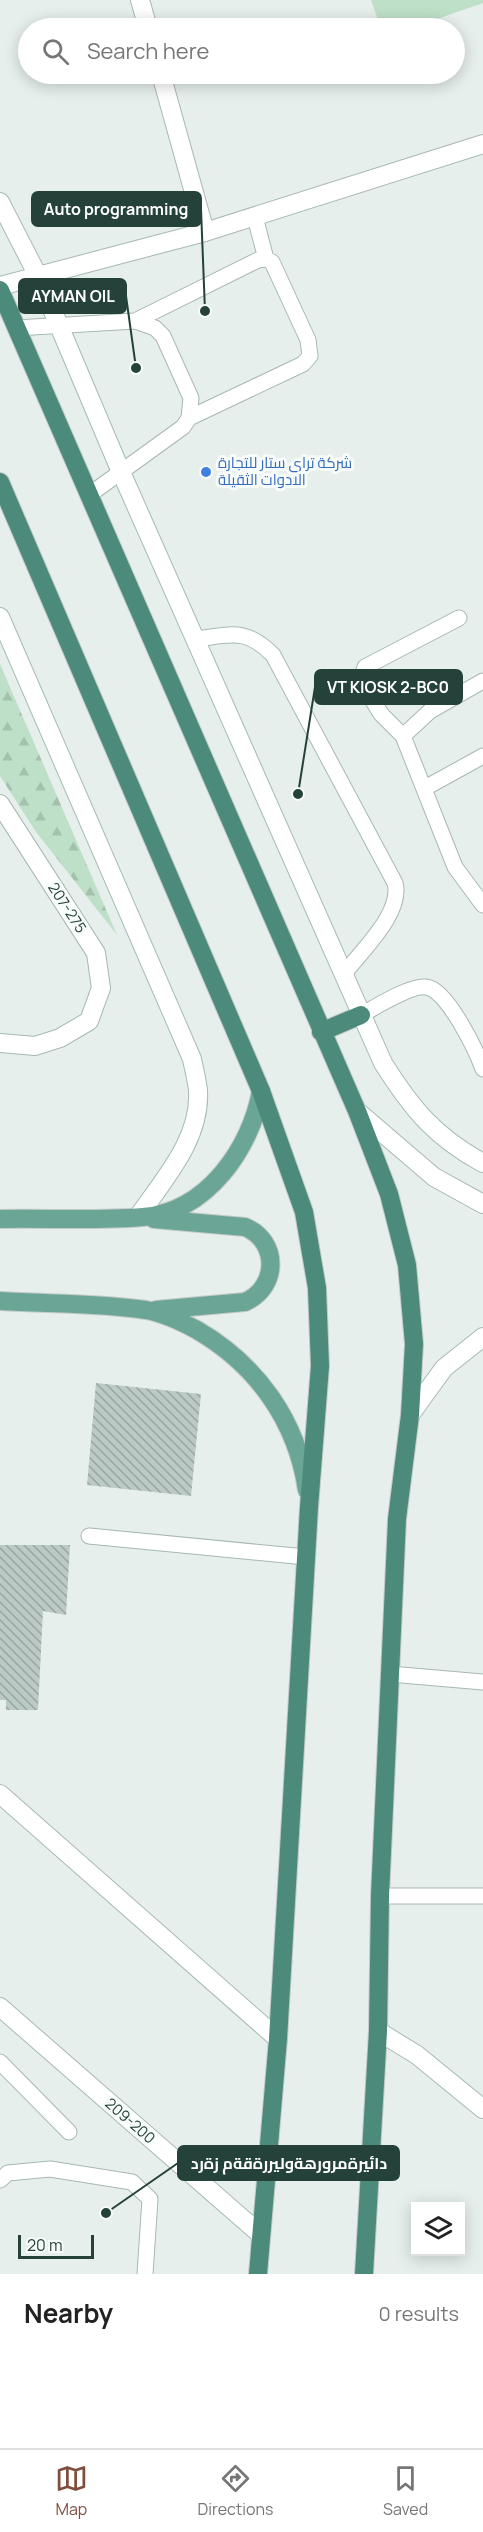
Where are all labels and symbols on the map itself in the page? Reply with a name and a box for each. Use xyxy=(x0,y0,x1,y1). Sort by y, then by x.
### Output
callout: Auto programming xyxy=(32,192,201,226)
text: Auto programming xyxy=(44,198,188,220)
callout: AYMAN OIL xyxy=(19,279,126,313)
text: AYMAN OIL xyxy=(31,285,115,307)
place label: شركة ترای ستار للتجارة الادوات الثقيلة xyxy=(218,452,352,490)
marker: شركة ترای ستار للتجارة الادوات الثقيلة xyxy=(199,465,213,479)
callout: VT KIOSK 2-BC0 xyxy=(315,670,462,704)
text: VT KIOSK 2-BC0 xyxy=(327,676,449,698)
street label: 207-275 xyxy=(43,878,92,937)
street label: 209-200 xyxy=(101,2093,160,2148)
callout: دائيرةمرورهةوليررةقةم زةرد xyxy=(178,2146,399,2180)
text: دائيرةمرورهةوليررةقةم زةرد xyxy=(191,2152,387,2175)
scale bar xyxy=(18,2232,94,2260)

